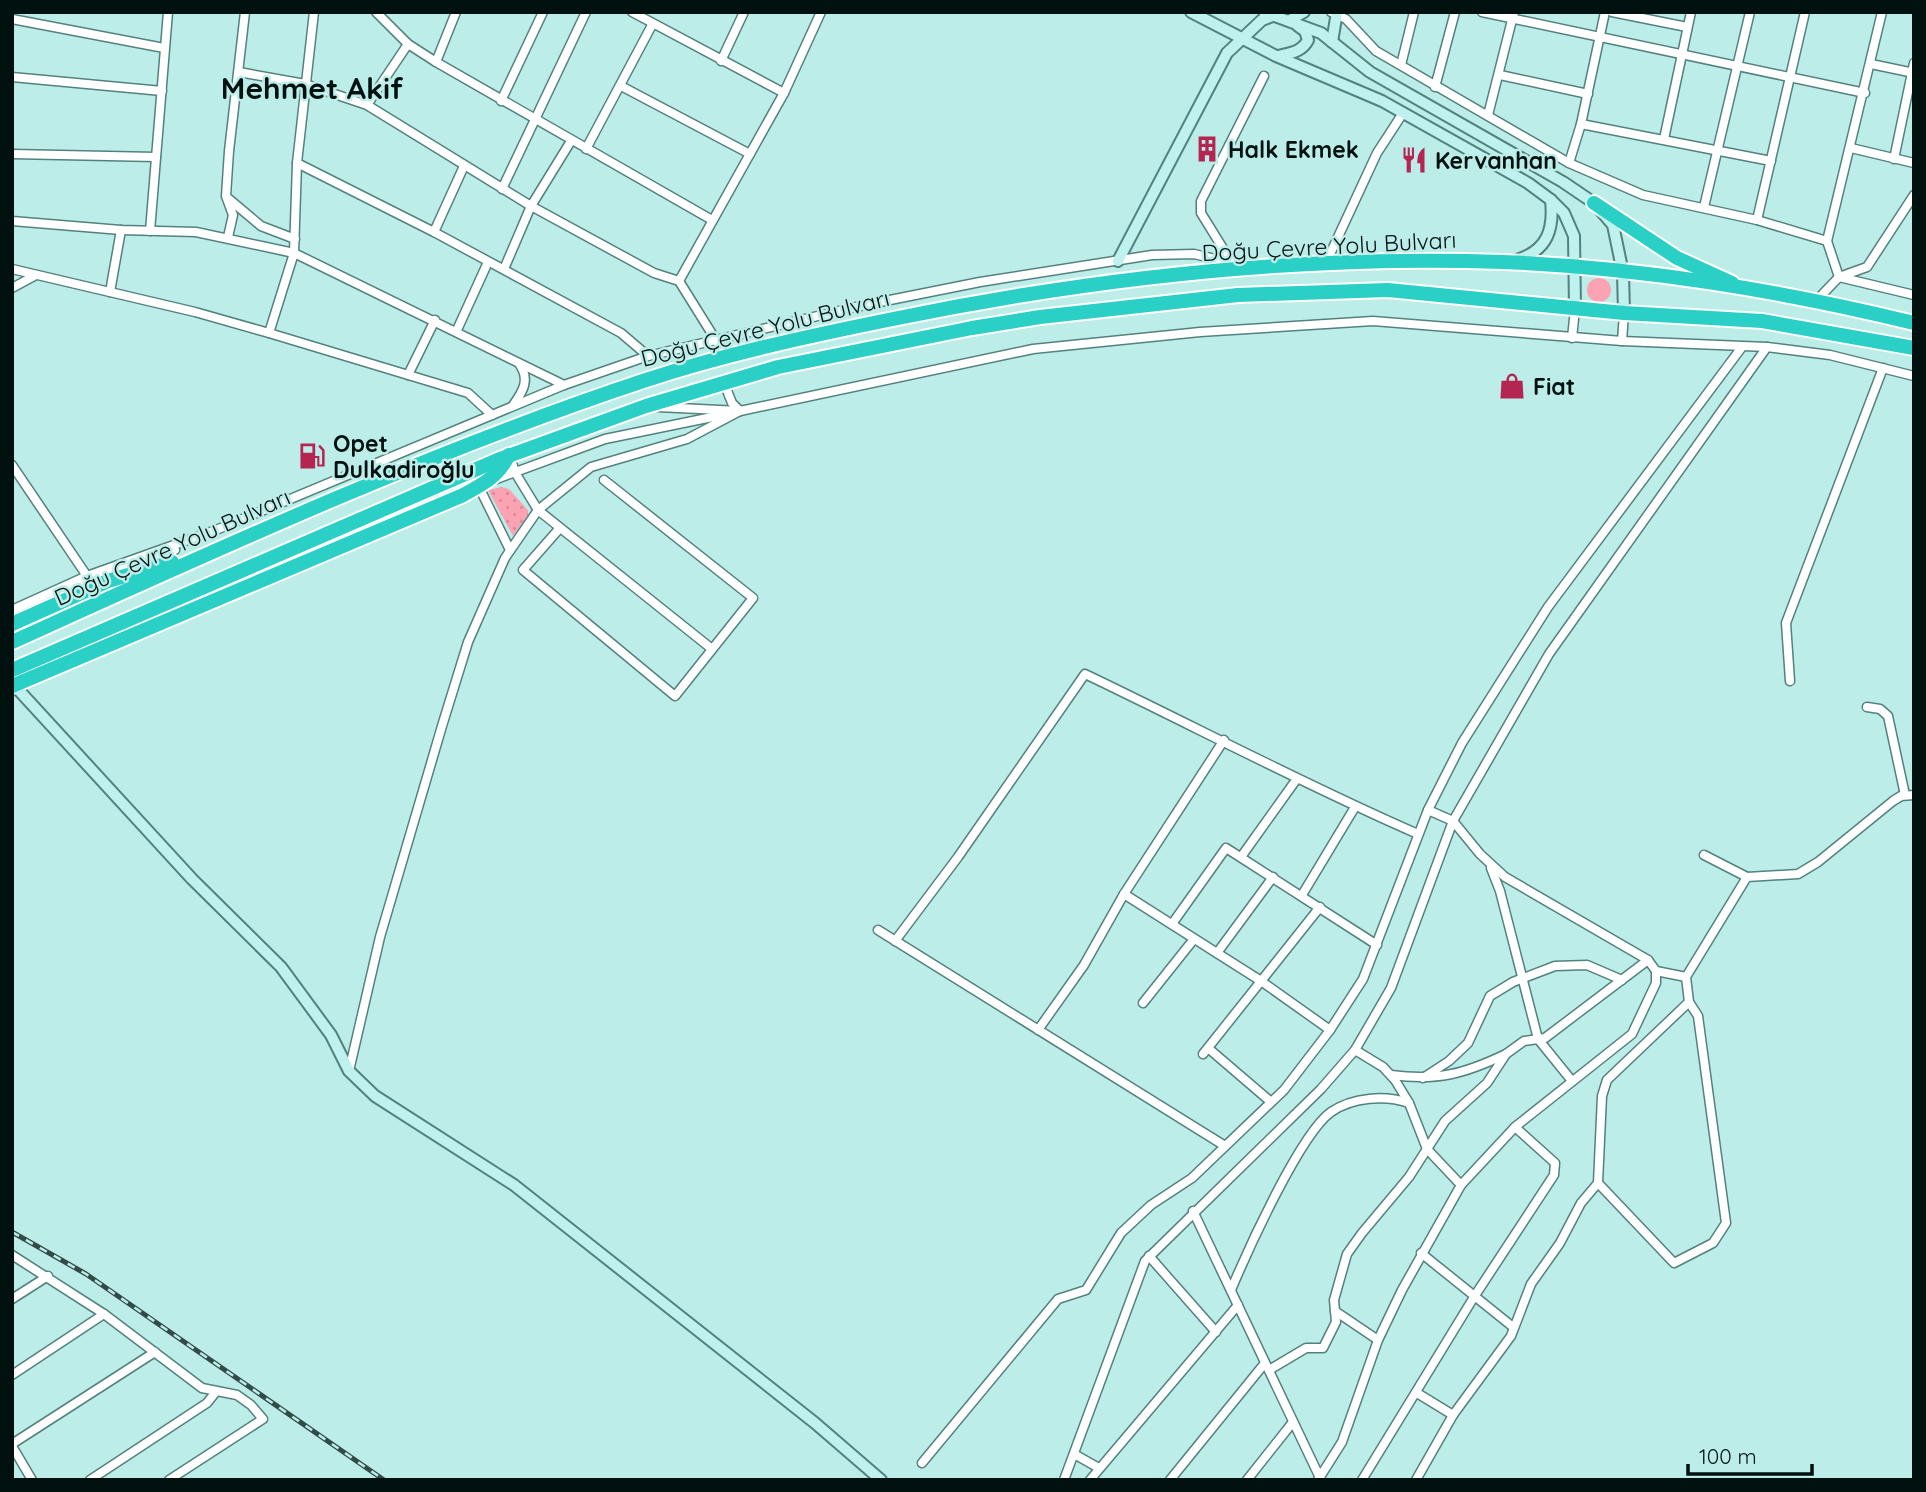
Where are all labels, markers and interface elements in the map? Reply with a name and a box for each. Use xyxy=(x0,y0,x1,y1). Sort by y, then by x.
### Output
district label: Mehmet Akif xyxy=(221,69,403,107)
building icon: Halk Ekmek xyxy=(1192,134,1222,164)
place label: Halk Ekmek xyxy=(1228,135,1359,164)
restaurant icon: Kervanhan xyxy=(1399,145,1429,175)
place label: Kervanhan xyxy=(1435,146,1557,175)
street label: Doğu Çevre Yolu Bulvarı xyxy=(1201,225,1457,267)
street label: Doğu Çevre Yolu Bulvarı xyxy=(638,283,892,373)
shop icon: Fiat xyxy=(1497,371,1527,401)
place label: Fiat xyxy=(1533,372,1575,401)
place label: Opet Dulkadiroğlu xyxy=(333,429,475,484)
fuel station icon: Opet Dulkadiroğlu xyxy=(297,441,327,471)
street label: Doğu Çevre Yolu Bulvarı xyxy=(50,482,294,612)
scale bar xyxy=(1688,1432,1812,1476)
text: 100 m xyxy=(1699,1443,1757,1469)

